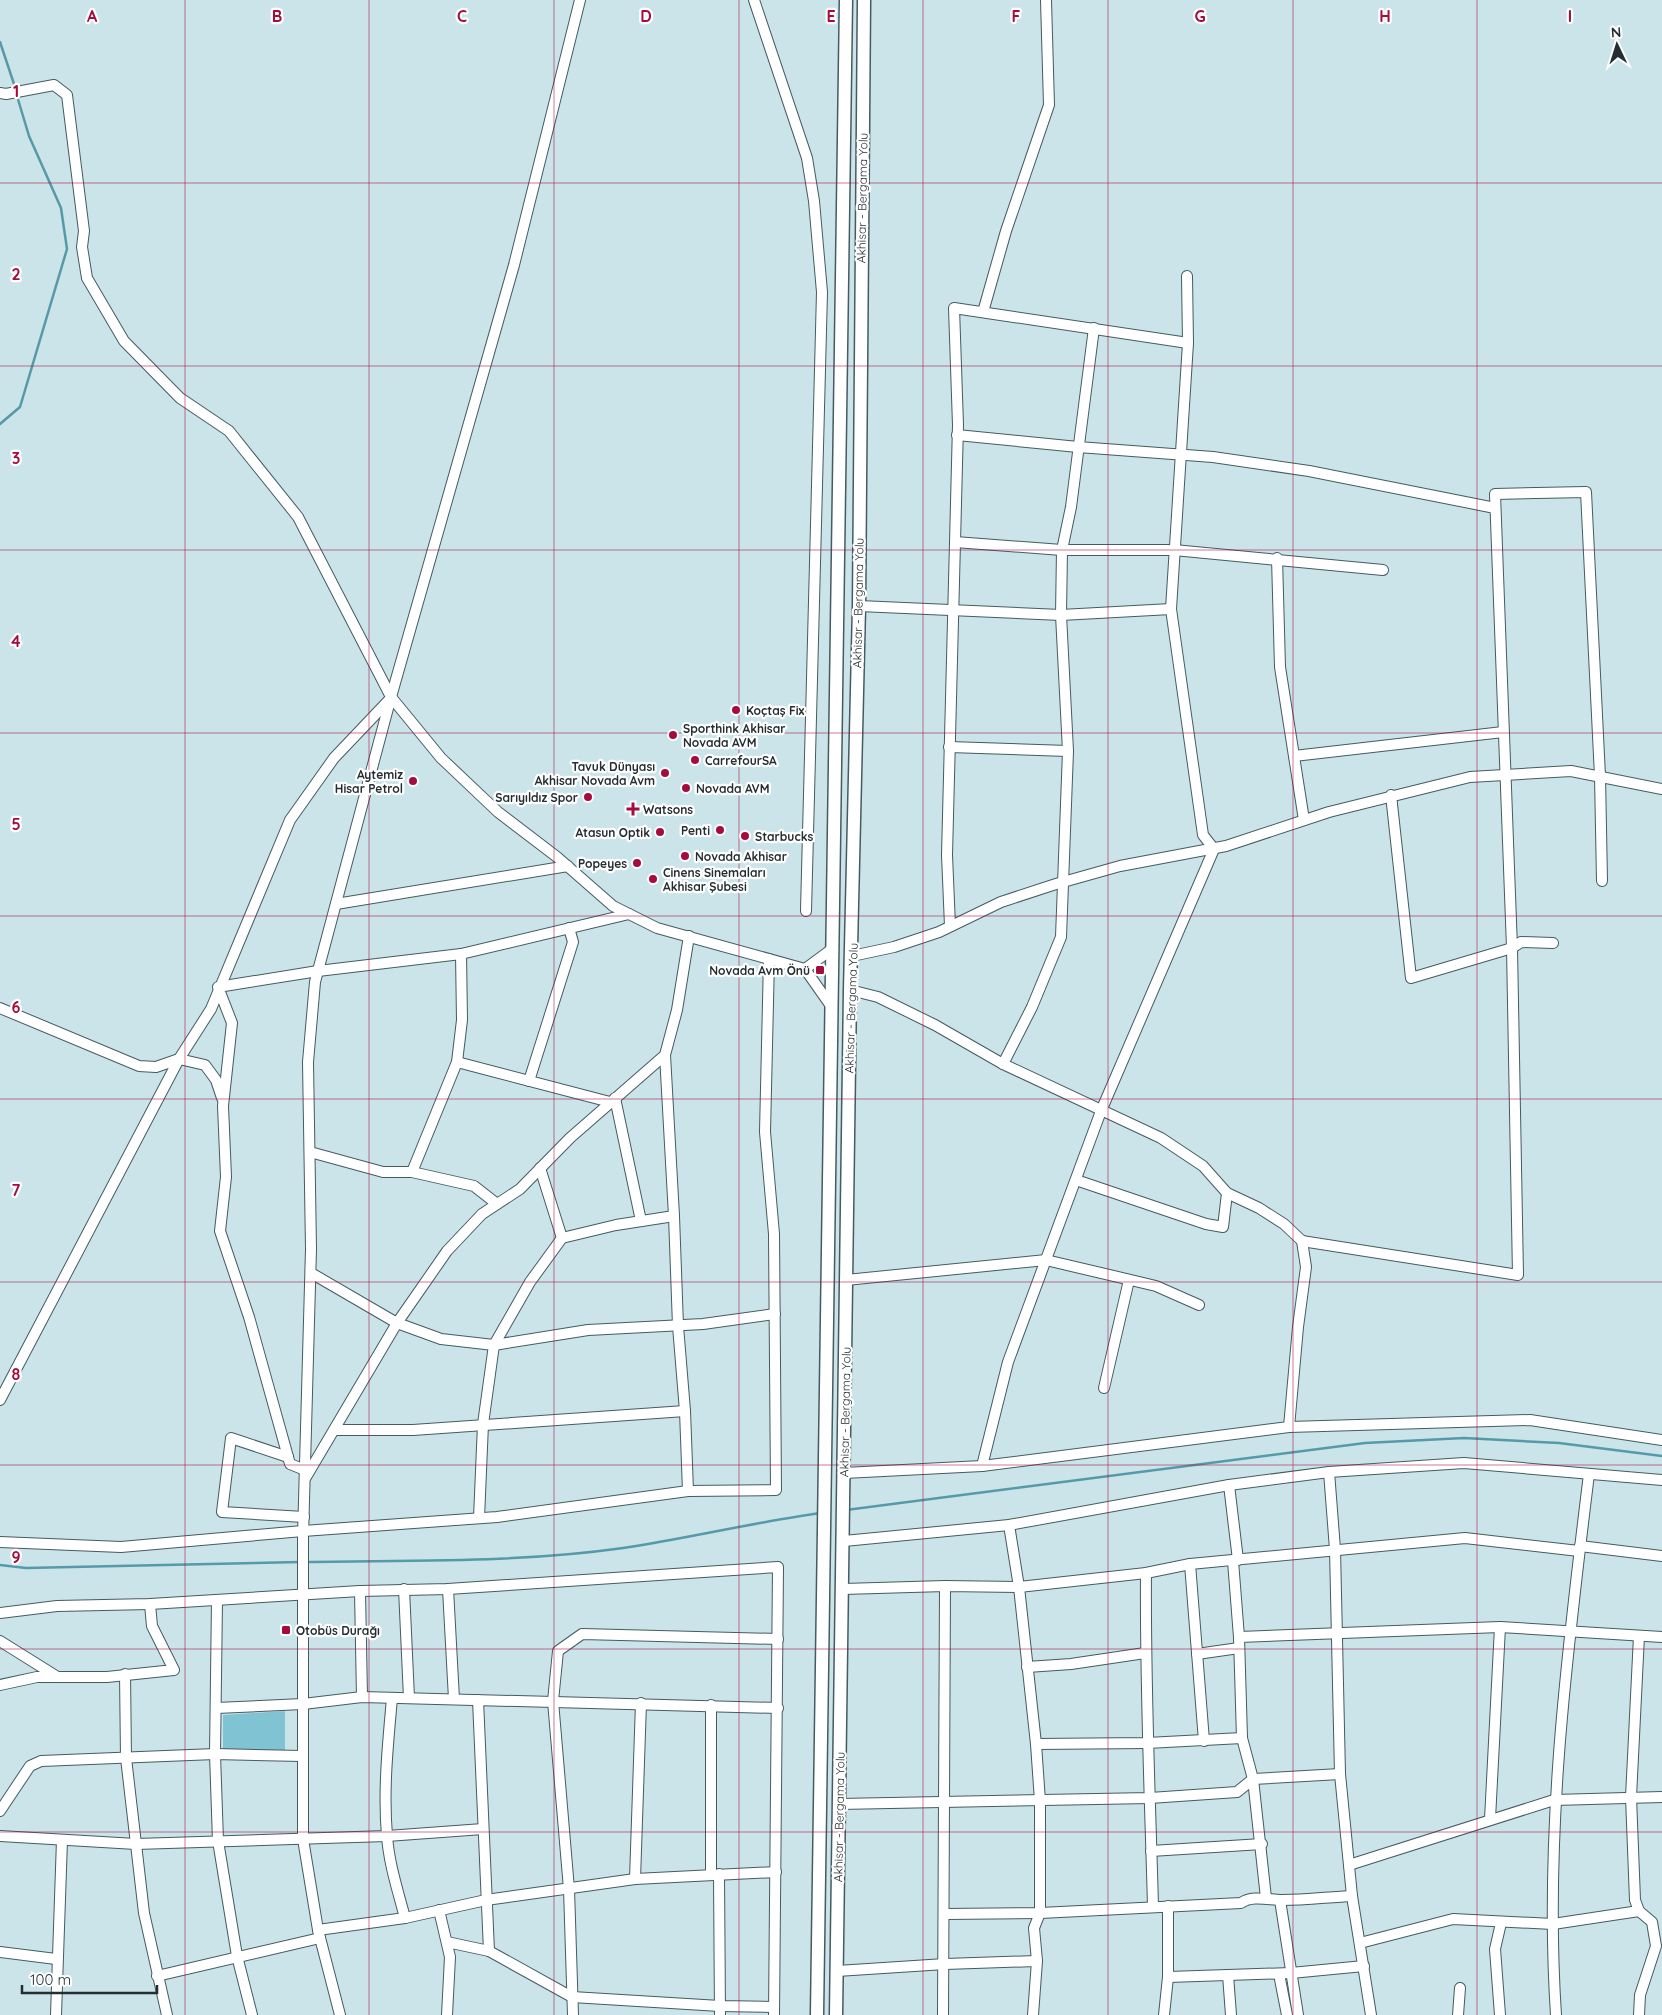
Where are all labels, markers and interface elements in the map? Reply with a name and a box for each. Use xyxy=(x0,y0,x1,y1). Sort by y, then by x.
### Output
text: A xyxy=(87,6,98,26)
text: B xyxy=(272,6,282,26)
text: C xyxy=(457,6,467,26)
text: D xyxy=(640,6,652,26)
text: E xyxy=(826,6,836,26)
text: F xyxy=(1012,6,1021,26)
text: G xyxy=(1194,6,1206,26)
text: H xyxy=(1379,6,1391,26)
text: I xyxy=(1568,6,1572,26)
north arrow xyxy=(1592,20,1642,70)
text: N xyxy=(1610,23,1622,41)
text: 1 xyxy=(13,81,19,101)
street label: Akhisar - Bergama Yolu xyxy=(853,133,871,263)
text: 2 xyxy=(11,264,21,284)
text: 3 xyxy=(12,448,20,468)
street label: Akhisar - Bergama Yolu xyxy=(849,538,867,668)
text: 4 xyxy=(11,631,21,651)
place label: Koçtaş Fix xyxy=(746,703,805,718)
marker: Koçtaş Fix xyxy=(730,704,742,716)
place label: Sporthink Akhisar Novada AVM xyxy=(683,721,785,750)
marker: Sporthink Akhisar Novada AVM xyxy=(667,729,679,741)
place label: CarrefourSA xyxy=(705,753,777,768)
marker: CarrefourSA xyxy=(689,754,701,766)
place label: Tavuk Dünyası Akhisar Novada Avm xyxy=(535,759,655,788)
place label: Aytemiz Hisar Petrol xyxy=(335,767,403,796)
marker: Tavuk Dünyası Akhisar Novada Avm xyxy=(659,767,671,779)
marker: Aytemiz Hisar Petrol xyxy=(407,775,419,787)
place label: Novada AVM xyxy=(696,781,769,796)
marker: Novada AVM xyxy=(680,782,692,794)
place label: Sarıyıldız Spor xyxy=(495,790,578,805)
marker: Sarıyıldız Spor xyxy=(582,791,594,803)
place label: Watsons xyxy=(643,802,693,817)
marker: Watsons xyxy=(627,803,639,815)
text: 5 xyxy=(11,814,21,834)
place label: Penti xyxy=(681,823,710,838)
marker: Penti xyxy=(714,824,726,836)
place label: Atasun Optik xyxy=(575,825,650,840)
marker: Atasun Optik xyxy=(654,826,666,838)
place label: Starbucks xyxy=(755,829,813,844)
marker: Starbucks xyxy=(739,830,751,842)
place label: Novada Akhisar xyxy=(695,849,787,864)
marker: Novada Akhisar xyxy=(679,850,691,862)
place label: Popeyes xyxy=(578,856,627,871)
marker: Popeyes xyxy=(631,857,643,869)
place label: Cinens Sinemaları Akhisar Şubesi xyxy=(663,865,766,894)
marker: Cinens Sinemaları Akhisar Şubesi xyxy=(647,873,659,885)
street label: Akhisar - Bergama Yolu xyxy=(841,942,861,1074)
place label: Novada Avm Önü xyxy=(709,963,810,978)
marker: Novada Avm Önü xyxy=(814,964,826,976)
text: 6 xyxy=(12,997,21,1017)
text: 7 xyxy=(12,1180,21,1200)
street label: Akhisar - Bergama Yolu xyxy=(836,1347,854,1477)
text: 8 xyxy=(12,1364,21,1384)
text: 9 xyxy=(11,1547,21,1567)
place label: Otobüs Durağı xyxy=(296,1623,380,1638)
marker: Otobüs Durağı xyxy=(280,1624,292,1636)
street label: Akhisar - Bergama Yolu xyxy=(830,1752,848,1882)
scale bar xyxy=(22,1962,158,1994)
text: 100 m xyxy=(30,1970,71,1989)

